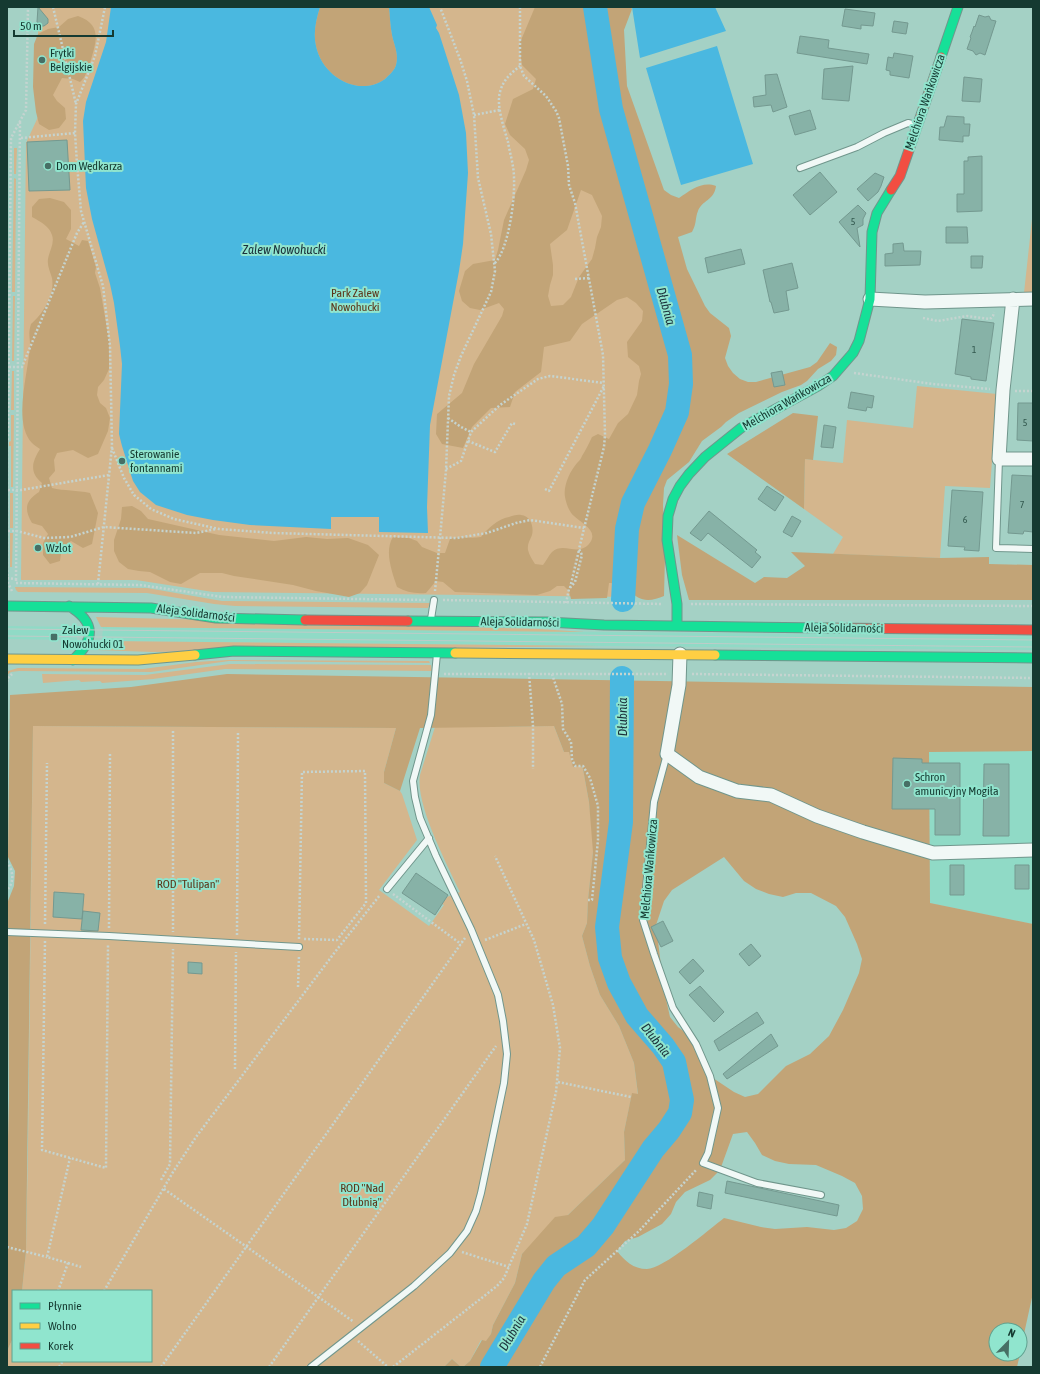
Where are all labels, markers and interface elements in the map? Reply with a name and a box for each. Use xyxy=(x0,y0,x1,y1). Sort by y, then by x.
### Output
scale bar xyxy=(14,12,113,38)
text: 50 m xyxy=(20,19,42,33)
place label: Frytki Belgijskie xyxy=(50,46,92,74)
street label: Melchiora Wańkowicza xyxy=(902,52,948,152)
marker: Frytki Belgijskie xyxy=(37,55,47,65)
place label: Dom Wędkarza xyxy=(56,159,122,173)
marker: Dom Wędkarza xyxy=(43,161,53,171)
house number: 5 xyxy=(851,216,856,227)
water label: Zalew Nowohucki xyxy=(242,242,326,257)
water label: Dłubnia xyxy=(653,285,679,327)
park label: Park Zalew Nowohucki xyxy=(330,286,380,314)
house number: 1 xyxy=(972,344,977,355)
street label: Melchiora Wańkowicza xyxy=(740,371,834,433)
house number: 5 xyxy=(1023,417,1028,428)
place label: Sterowanie fontannami xyxy=(130,447,182,475)
marker: Sterowanie fontannami xyxy=(117,456,127,466)
house number: 7 xyxy=(1020,499,1025,510)
house number: 6 xyxy=(963,514,968,525)
place label: Wzlot xyxy=(46,541,72,555)
marker: Wzlot xyxy=(33,543,43,553)
street label: Aleja Solidarności xyxy=(156,601,236,625)
street label: Aleja Solidarności xyxy=(481,614,559,630)
street label: Aleja Solidarności xyxy=(805,620,883,636)
place label: Zalew Nowohucki 01 xyxy=(62,623,124,651)
marker: Zalew Nowohucki 01 xyxy=(49,632,59,642)
water label: Dłubnia xyxy=(615,698,630,736)
place label: Schron amunicyjny Mogiła xyxy=(915,770,999,798)
marker: Schron amunicyjny Mogiła xyxy=(902,779,912,789)
street label: Melchiora Wańkowicza xyxy=(638,818,660,920)
park label: ROD "Tulipan" xyxy=(157,877,219,891)
water label: Dłubnia xyxy=(638,1020,674,1060)
park label: ROD "Nad Dłubnią" xyxy=(340,1181,384,1209)
legend xyxy=(12,1290,152,1362)
text: Płynnie xyxy=(48,1299,82,1313)
water label: Dłubnia xyxy=(496,1313,528,1353)
text: Wolno xyxy=(48,1319,77,1333)
north arrow xyxy=(988,1322,1028,1362)
text: N xyxy=(1007,1326,1017,1340)
text: Korek xyxy=(48,1339,74,1353)

